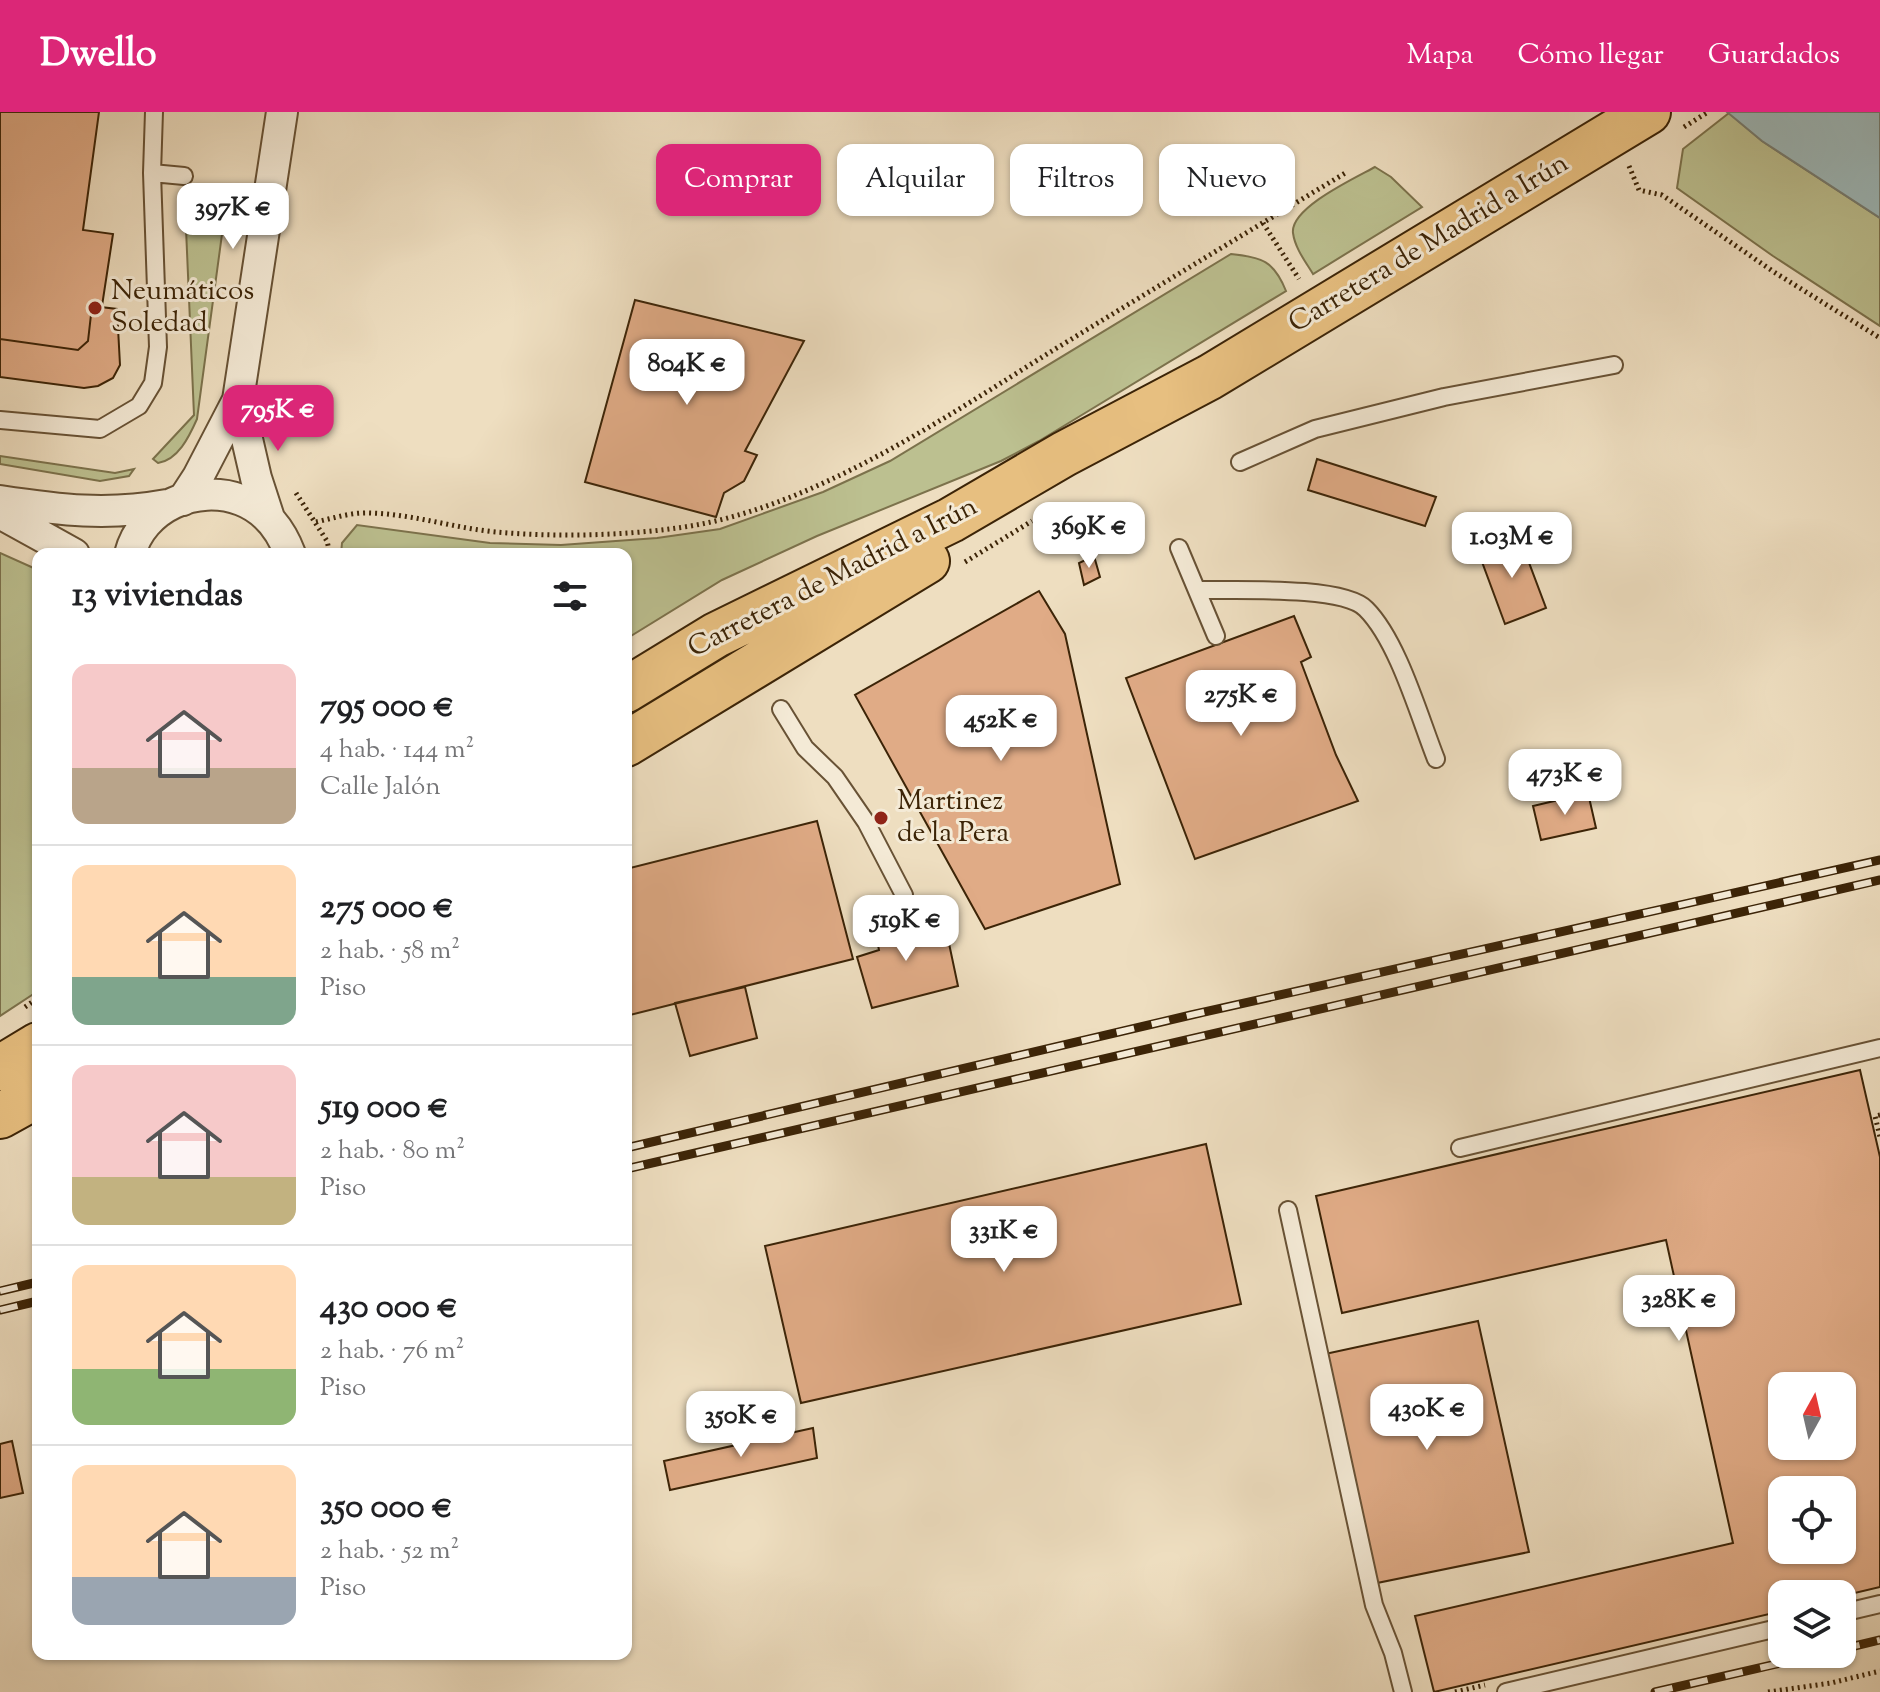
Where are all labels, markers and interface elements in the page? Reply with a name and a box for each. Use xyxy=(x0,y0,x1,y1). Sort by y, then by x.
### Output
text: Dwello xyxy=(40,29,157,83)
text: Mapa xyxy=(1407,36,1473,76)
text: Cómo llegar xyxy=(1517,36,1664,76)
text: Guardados xyxy=(1708,36,1840,76)
chip: Comprar xyxy=(656,144,821,216)
chip: Alquilar xyxy=(837,144,994,216)
chip: Filtros xyxy=(1010,144,1143,216)
chip: Nuevo xyxy=(1159,144,1295,216)
street label: Carretera de Madrid a Irún xyxy=(1281,144,1577,344)
pin: 397K € xyxy=(168,183,298,251)
text: 397K € xyxy=(195,190,271,227)
place label: Neumáticos Soledad xyxy=(111,272,254,344)
marker: Neumáticos Soledad xyxy=(86,299,104,317)
pin: 804K € xyxy=(622,339,752,407)
text: 804K € xyxy=(648,346,726,383)
pin: 795K € xyxy=(213,385,343,453)
text: 795K € xyxy=(241,392,315,429)
street label: Carretera de Madrid a Irún xyxy=(681,487,985,669)
pin: 369K € xyxy=(1024,502,1154,570)
text: 369K € xyxy=(1051,509,1127,546)
pin: 1.03M € xyxy=(1438,512,1586,580)
text: 1.03M € xyxy=(1470,519,1554,556)
text: 13 viviendas xyxy=(72,572,243,621)
icon: filters xyxy=(548,574,592,618)
pin: 275K € xyxy=(1176,670,1306,738)
text: 275K € xyxy=(1204,677,1278,714)
text: 795 000 € xyxy=(320,683,454,732)
pin: 452K € xyxy=(936,695,1066,763)
icon: home xyxy=(136,696,232,792)
text: 452K € xyxy=(964,702,1038,739)
text: 4 hab. · 144 m² xyxy=(320,732,474,769)
pin: 473K € xyxy=(1500,749,1630,817)
text: 473K € xyxy=(1527,756,1603,793)
text: Calle Jalón xyxy=(320,769,441,806)
place label: Martinez de la Pera xyxy=(897,782,1009,854)
marker: Martinez de la Pera xyxy=(872,809,890,827)
text: 275 000 € xyxy=(320,884,454,933)
pin: 519K € xyxy=(841,895,971,963)
icon: home xyxy=(136,897,232,993)
text: 519K € xyxy=(871,902,941,939)
text: 2 hab. · 58 m² xyxy=(320,933,460,970)
text: Piso xyxy=(320,970,366,1007)
text: 519 000 € xyxy=(320,1084,449,1133)
icon: home xyxy=(136,1097,232,1193)
text: 2 hab. · 80 m² xyxy=(320,1133,465,1170)
text: Piso xyxy=(320,1170,366,1207)
pin: 331K € xyxy=(939,1206,1069,1274)
text: 331K € xyxy=(969,1213,1039,1250)
pin: 328K € xyxy=(1614,1275,1744,1343)
text: 328K € xyxy=(1641,1282,1717,1319)
text: 430 000 € xyxy=(320,1284,458,1333)
icon: home xyxy=(136,1297,232,1393)
text: 2 hab. · 76 m² xyxy=(320,1333,464,1370)
text: Piso xyxy=(320,1370,366,1407)
north arrow xyxy=(1768,1372,1856,1460)
map controls xyxy=(1768,1372,1856,1668)
pin: 430K € xyxy=(1362,1384,1492,1452)
pin: 350K € xyxy=(676,1391,806,1459)
text: 430K € xyxy=(1388,1391,1466,1428)
text: 350K € xyxy=(704,1398,778,1435)
button: locate xyxy=(1768,1476,1856,1564)
text: 350 000 € xyxy=(320,1484,453,1533)
icon: home xyxy=(136,1497,232,1593)
text: 2 hab. · 52 m² xyxy=(320,1533,459,1570)
text: Piso xyxy=(320,1570,366,1607)
button: layers xyxy=(1768,1580,1856,1668)

